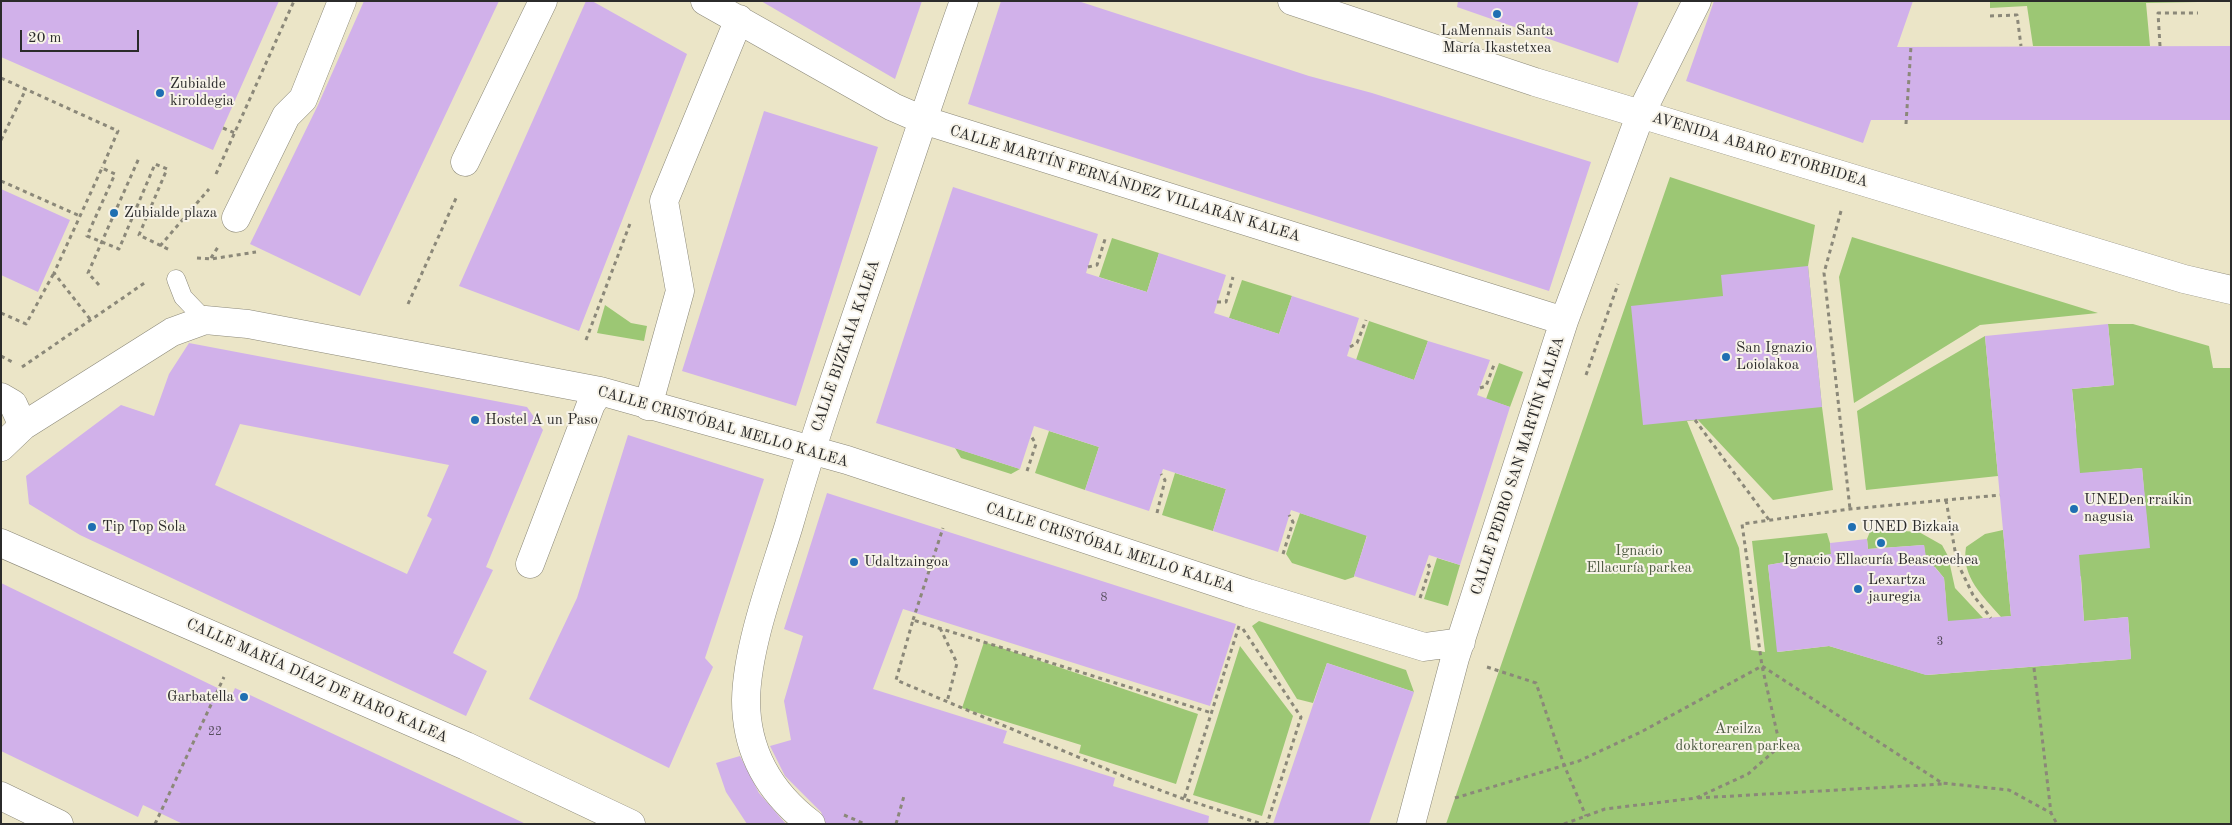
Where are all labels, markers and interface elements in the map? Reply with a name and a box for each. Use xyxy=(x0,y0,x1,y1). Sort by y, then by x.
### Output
marker: LaMennais Santa María Ikastetxea xyxy=(1491,8,1503,20)
scale bar xyxy=(22,20,141,52)
place label: LaMennais Santa María Ikastetxea xyxy=(1441,22,1553,57)
text: 20 m xyxy=(28,31,62,46)
place label: Zubialde kiroldegia xyxy=(170,75,234,110)
marker: Zubialde kiroldegia xyxy=(154,87,166,99)
street label: AVENIDA ABARO ETORBIDEA xyxy=(1650,109,1870,191)
street label: CALLE MARTÍN FERNÁNDEZ VILLARÁN KALEA xyxy=(948,122,1302,246)
place label: Zubialde plaza xyxy=(124,204,217,222)
marker: Zubialde plaza xyxy=(108,207,120,219)
street label: CALLE BIZKAIA KALEA xyxy=(808,258,884,434)
street label: CALLE PEDRO SAN MARTÍN KALEA xyxy=(1468,334,1568,598)
place label: San Ignazio Loiolakoa xyxy=(1736,339,1813,374)
marker: San Ignazio Loiolakoa xyxy=(1720,351,1732,363)
street label: CALLE CRISTÓBAL MELLO KALEA xyxy=(595,382,851,472)
place label: Hostel A un Paso xyxy=(485,411,598,429)
marker: Hostel A un Paso xyxy=(469,414,481,426)
place label: UNEDen rraikin nagusia xyxy=(2084,491,2192,526)
street label: CALLE CRISTÓBAL MELLO KALEA xyxy=(983,499,1237,597)
marker: UNEDen rraikin nagusia xyxy=(2068,503,2080,515)
place label: Tip Top Sola xyxy=(102,518,186,536)
place label: UNED Bizkaia xyxy=(1862,518,1959,536)
marker: Tip Top Sola xyxy=(86,521,98,533)
marker: UNED Bizkaia xyxy=(1846,521,1858,533)
marker: Ignacio Ellacuría Beascoechea xyxy=(1875,537,1887,549)
park label: Ignacio Ellacuría parkea xyxy=(1586,542,1692,577)
place label: Ignacio Ellacuría Beascoechea xyxy=(1783,551,1979,569)
place label: Udaltzaingoa xyxy=(864,553,949,571)
marker: Udaltzaingoa xyxy=(848,556,860,568)
place label: Lexartza jauregia xyxy=(1868,571,1926,606)
marker: Lexartza jauregia xyxy=(1852,583,1864,595)
house number: 8 xyxy=(1101,591,1107,605)
street label: CALLE MARÍA DÍAZ DE HARO KALEA xyxy=(183,615,451,747)
house number: 3 xyxy=(1937,635,1943,649)
place label: Garbatella xyxy=(167,688,234,706)
marker: Garbatella xyxy=(238,691,250,703)
park label: Areilza doktorearen parkea xyxy=(1675,720,1801,755)
house number: 22 xyxy=(208,725,222,739)

